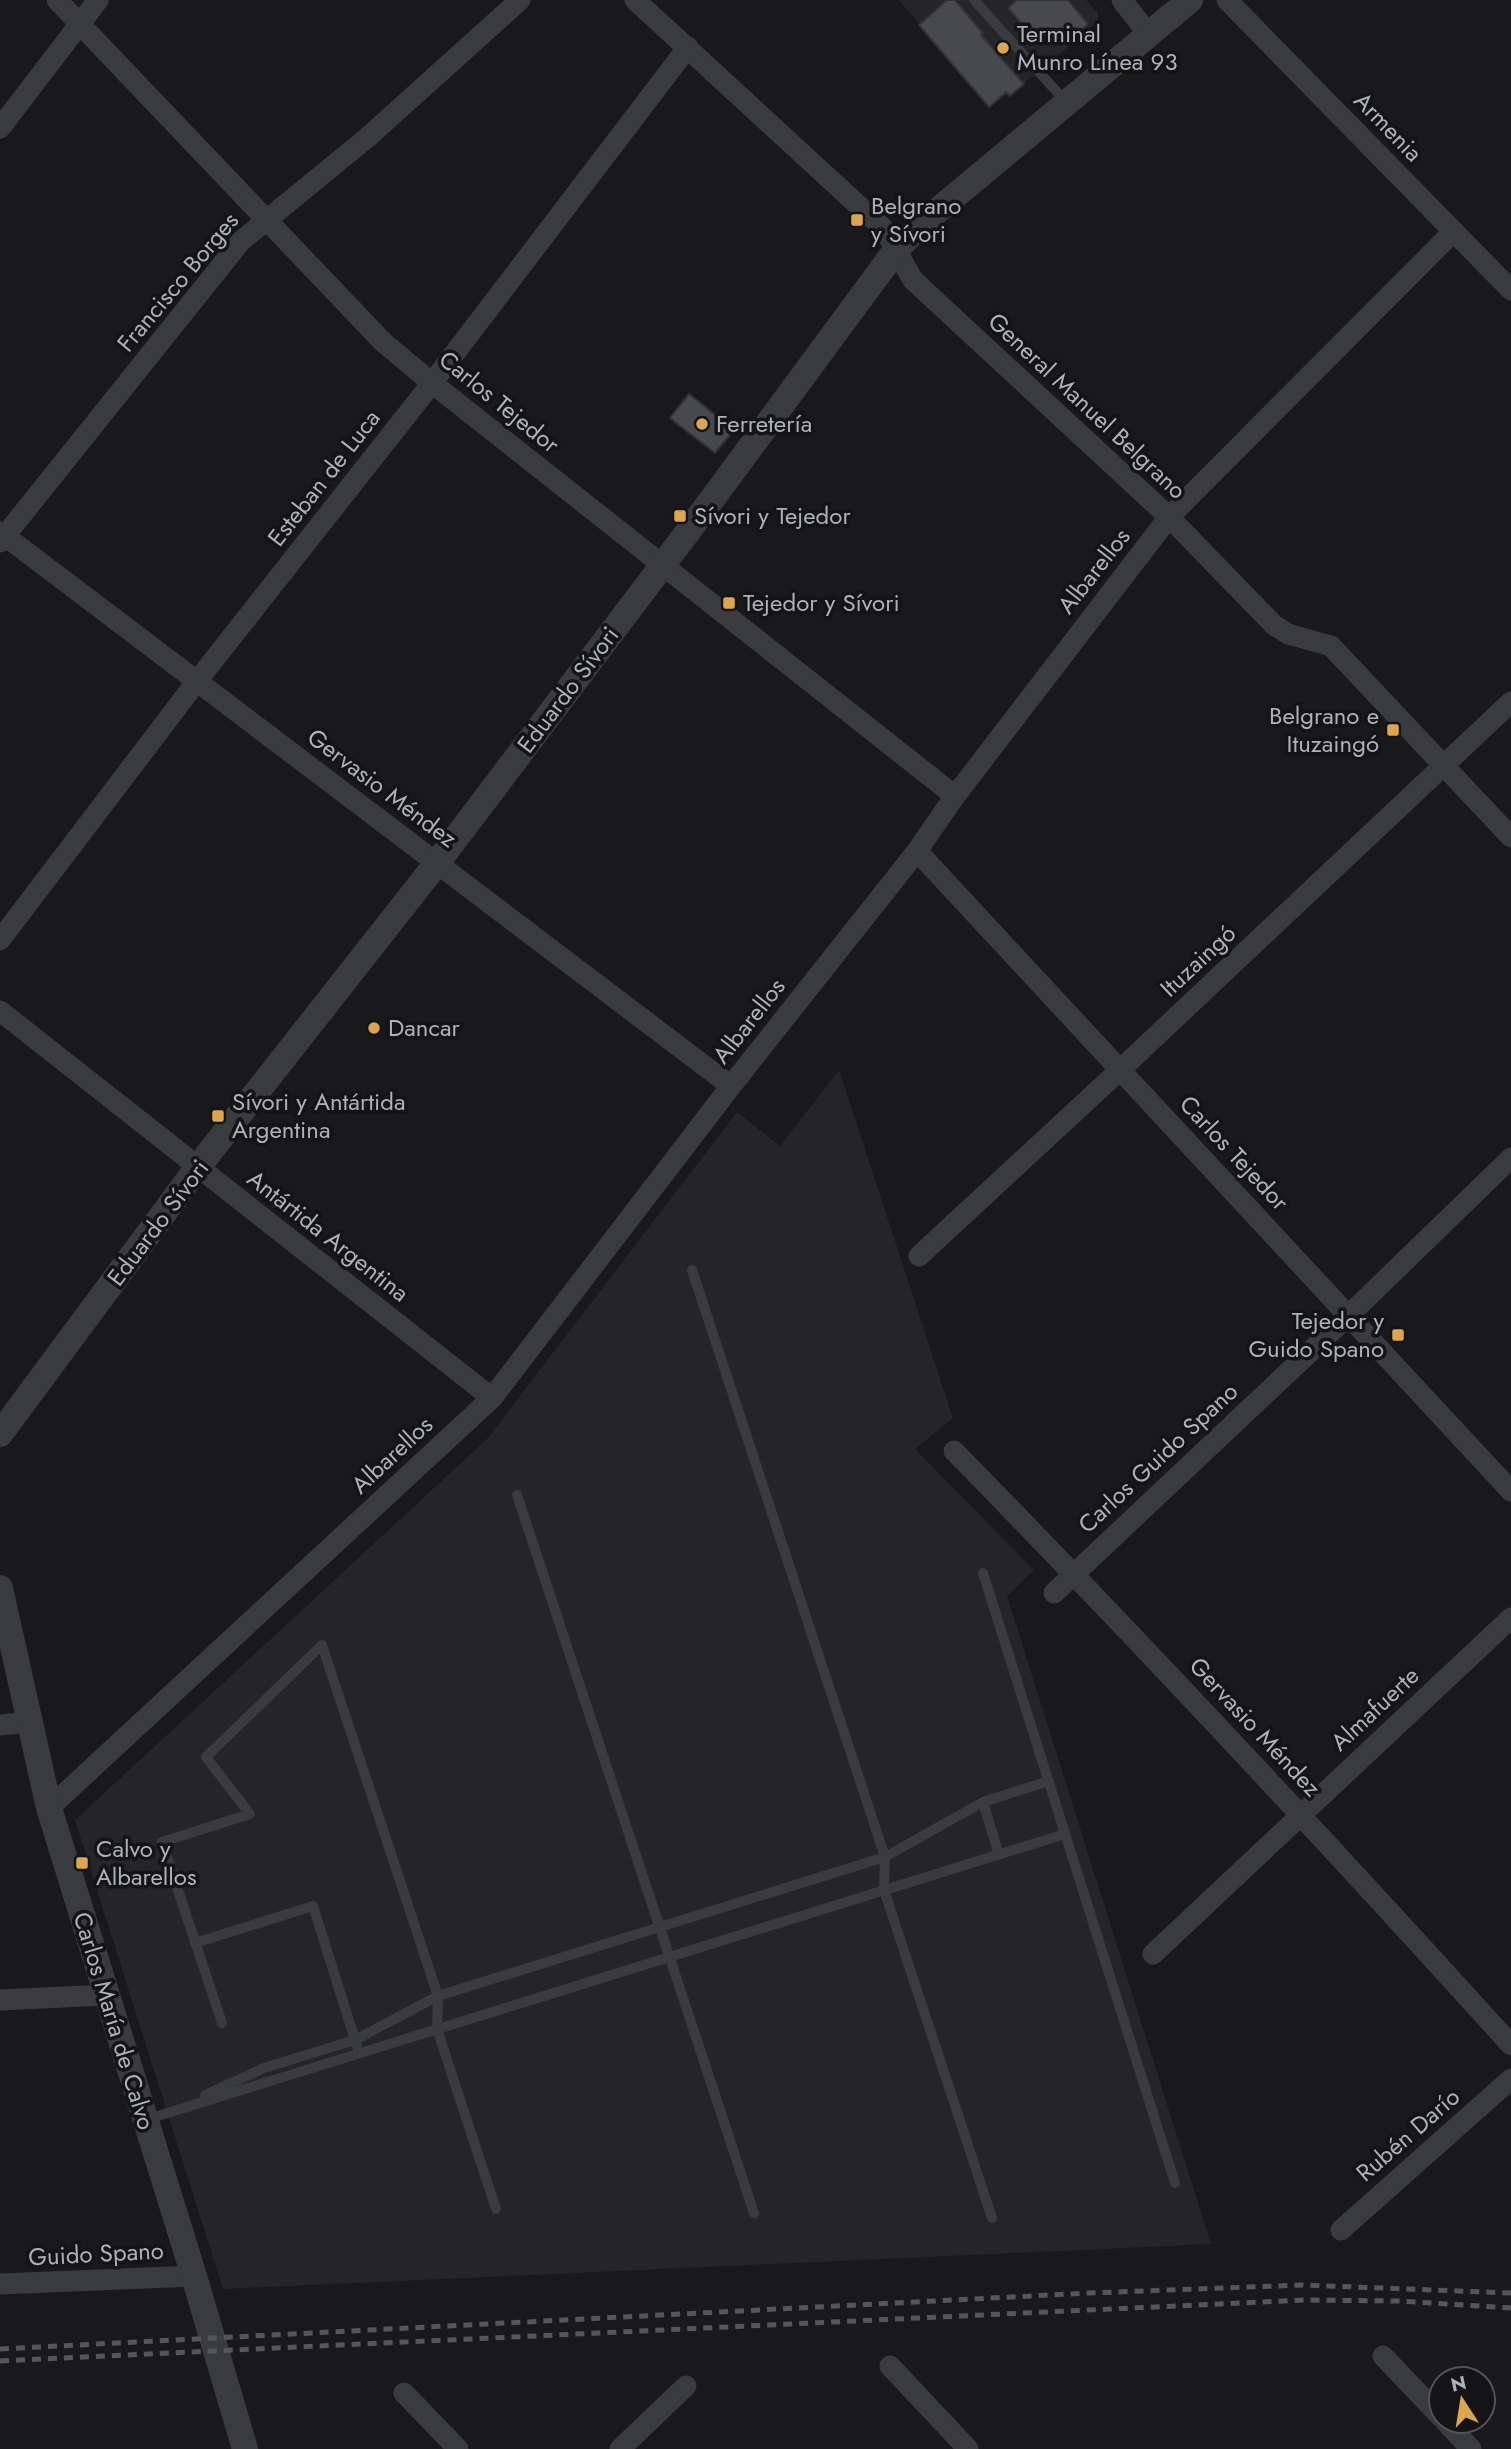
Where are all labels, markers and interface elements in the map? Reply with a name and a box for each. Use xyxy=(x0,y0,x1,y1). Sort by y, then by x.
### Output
place label: Terminal Munro Línea 93 xyxy=(1017,16,1178,79)
marker: Terminal Munro Línea 93 xyxy=(995,40,1011,56)
street label: Armenia xyxy=(1346,84,1431,170)
place label: Belgrano y Sívori xyxy=(871,188,961,251)
street label: Francisco Borges xyxy=(109,204,247,359)
marker: Belgrano y Sívori xyxy=(849,212,865,228)
street label: General Manuel Belgrano xyxy=(980,304,1194,507)
street label: Carlos Tejedor xyxy=(431,342,568,462)
street label: Esteban de Luca xyxy=(259,402,388,554)
place label: Ferretería xyxy=(716,406,812,441)
marker: Ferretería xyxy=(694,416,710,432)
place label: Sívori y Tejedor xyxy=(694,498,851,533)
marker: Sívori y Tejedor xyxy=(672,508,688,524)
street label: Albarellos xyxy=(1049,520,1138,621)
place label: Tejedor y Sívori xyxy=(743,585,900,620)
marker: Tejedor y Sívori xyxy=(721,595,737,611)
street label: Eduardo Sívori xyxy=(508,619,627,760)
place label: Belgrano e Ituzaingó xyxy=(1269,698,1379,761)
street label: Gervasio Méndez xyxy=(300,720,464,856)
marker: Belgrano e Ituzaingó xyxy=(1385,722,1401,738)
street label: Ituzaingó xyxy=(1152,916,1243,1005)
street label: Albarellos xyxy=(704,970,793,1071)
place label: Dancar xyxy=(388,1010,460,1045)
marker: Dancar xyxy=(366,1020,382,1036)
place label: Sívori y Antártida Argentina xyxy=(232,1084,405,1147)
street label: Carlos Tejedor xyxy=(1172,1087,1298,1219)
marker: Sívori y Antártida Argentina xyxy=(210,1108,226,1124)
street label: Eduardo Sívori xyxy=(98,1152,217,1293)
street label: Antártida Argentina xyxy=(240,1161,417,1310)
place label: Tejedor y Guido Spano xyxy=(1248,1303,1384,1366)
marker: Tejedor y Guido Spano xyxy=(1390,1327,1406,1343)
street label: Carlos Guido Spano xyxy=(1070,1374,1245,1541)
street label: Albarellos xyxy=(343,1408,440,1502)
street label: Gervasio Méndez xyxy=(1181,1649,1329,1804)
street label: Almafuerte xyxy=(1323,1658,1427,1759)
place label: Calvo y Albarellos xyxy=(96,1831,197,1894)
marker: Calvo y Albarellos xyxy=(74,1855,90,1871)
street label: Carlos María de Calvo xyxy=(65,1908,164,2134)
street label: Rubén Darío xyxy=(1348,2080,1467,2190)
street label: Guido Spano xyxy=(27,2232,165,2275)
north arrow xyxy=(1427,2365,1497,2435)
text: N xyxy=(1448,2369,1469,2399)

